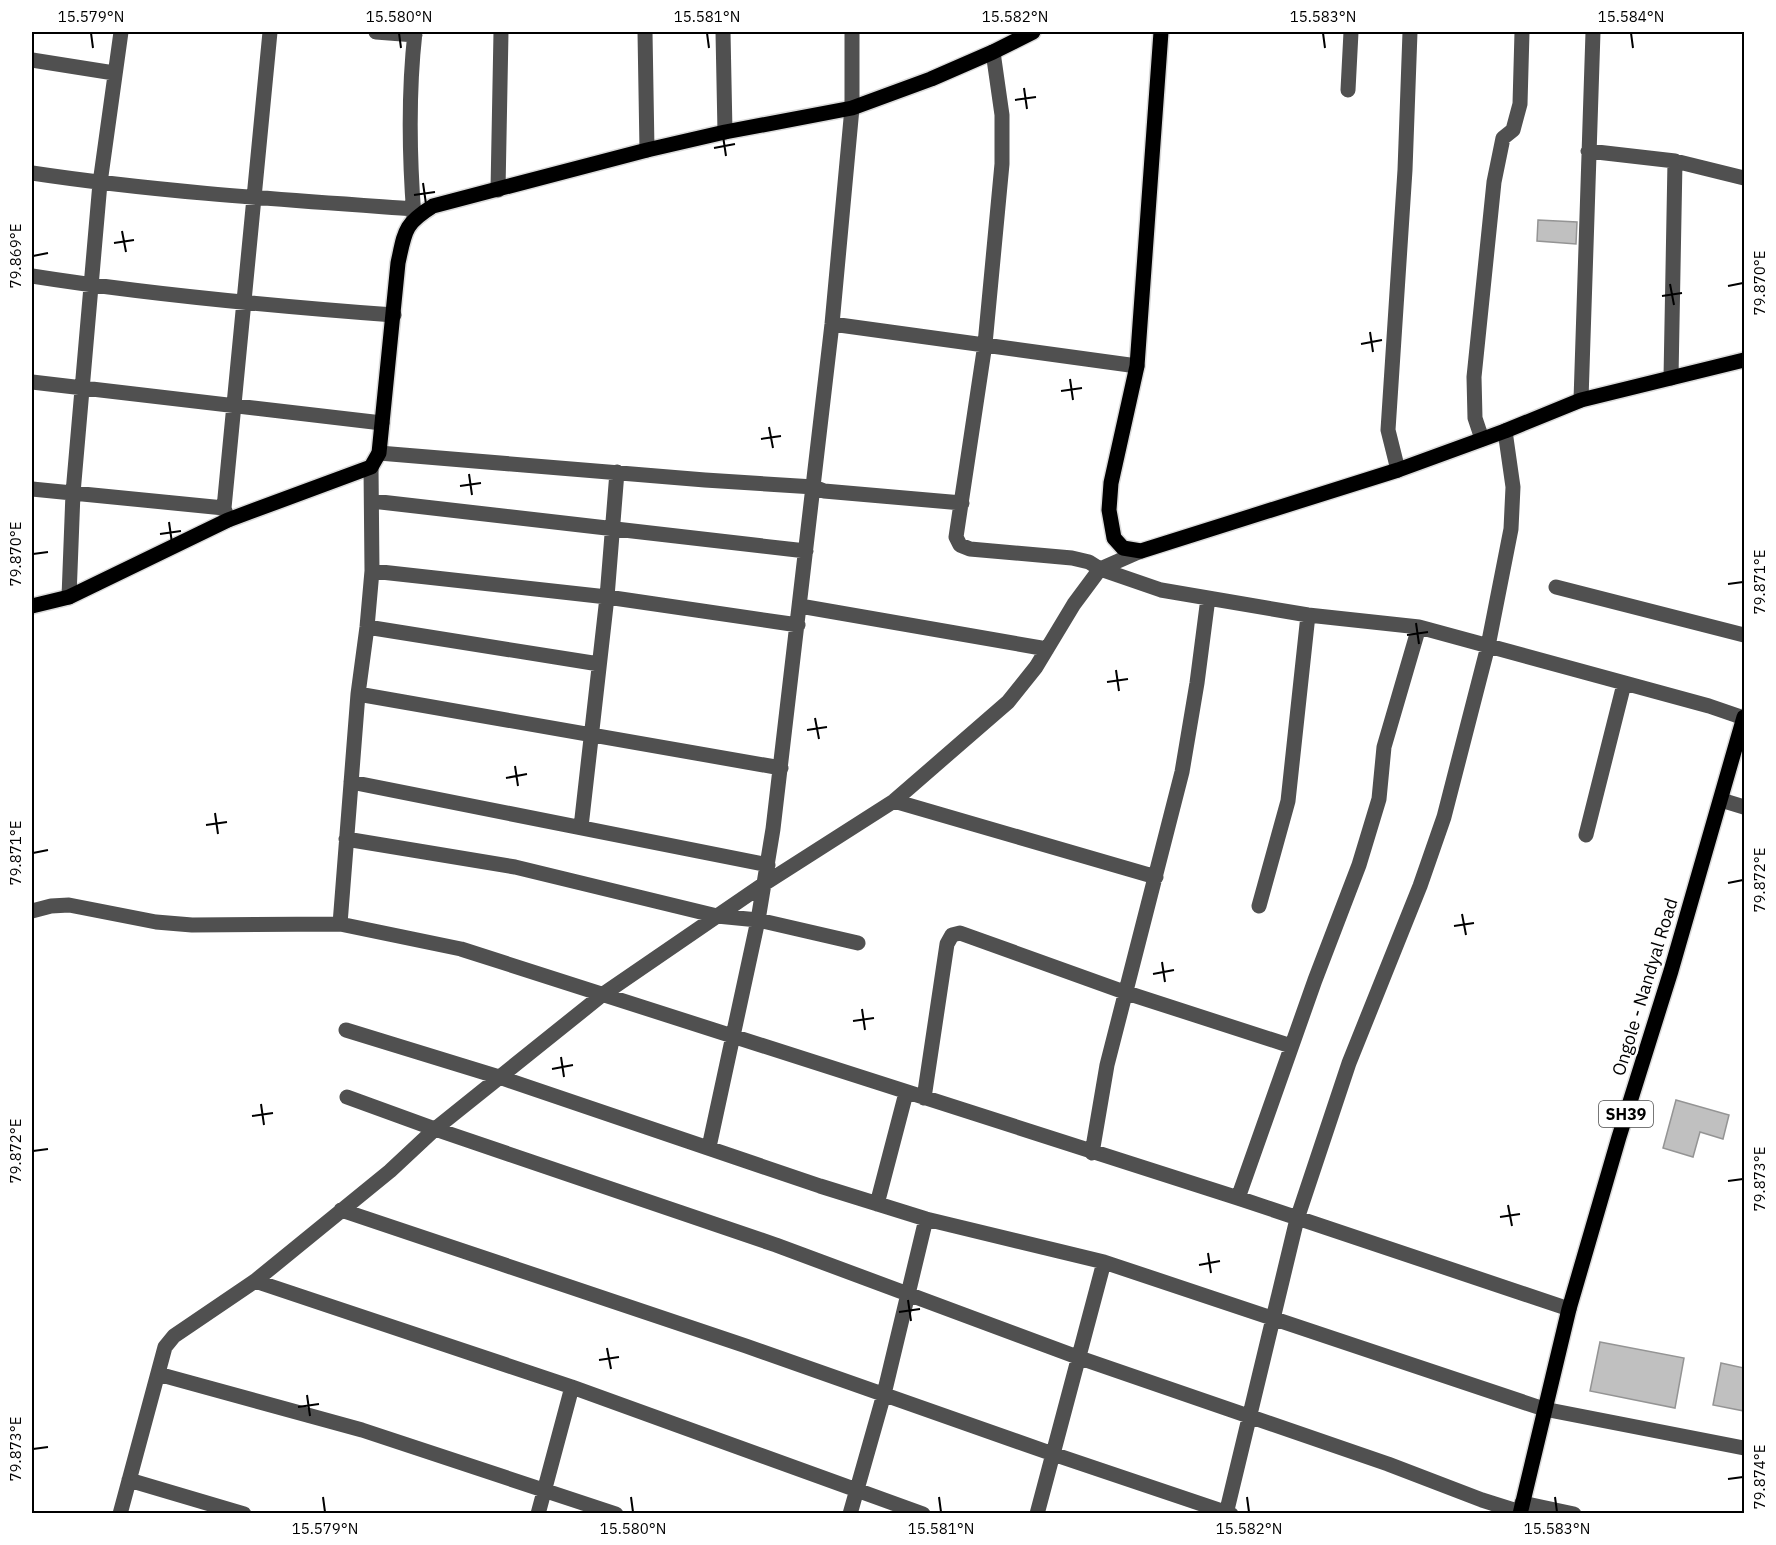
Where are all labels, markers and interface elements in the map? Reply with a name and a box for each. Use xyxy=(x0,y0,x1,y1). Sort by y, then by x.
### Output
text: 15.579°N xyxy=(58,7,124,26)
text: 15.580°N xyxy=(366,7,432,26)
text: 15.581°N xyxy=(674,7,740,26)
text: 15.582°N xyxy=(982,7,1048,26)
text: 15.583°N xyxy=(1290,7,1356,26)
text: 15.584°N xyxy=(1598,7,1664,26)
text: 79.869°E xyxy=(6,224,25,288)
text: 79.870°E xyxy=(1750,251,1769,315)
text: 79.870°E xyxy=(6,522,25,586)
text: 79.871°E xyxy=(1750,550,1769,614)
text: 79.871°E xyxy=(6,821,25,885)
text: 79.872°E xyxy=(1750,848,1769,912)
street label: Ongole - Nandyal Road xyxy=(1607,895,1683,1079)
road number: SH39 xyxy=(1599,1101,1653,1127)
text: 79.872°E xyxy=(6,1119,25,1183)
text: 79.873°E xyxy=(1750,1147,1769,1211)
text: 79.873°E xyxy=(6,1417,25,1481)
text: 79.874°E xyxy=(1750,1445,1769,1509)
text: 15.579°N xyxy=(292,1519,358,1538)
text: 15.580°N xyxy=(600,1519,666,1538)
text: 15.581°N xyxy=(908,1519,974,1538)
text: 15.582°N xyxy=(1216,1519,1282,1538)
text: 15.583°N xyxy=(1524,1519,1590,1538)

